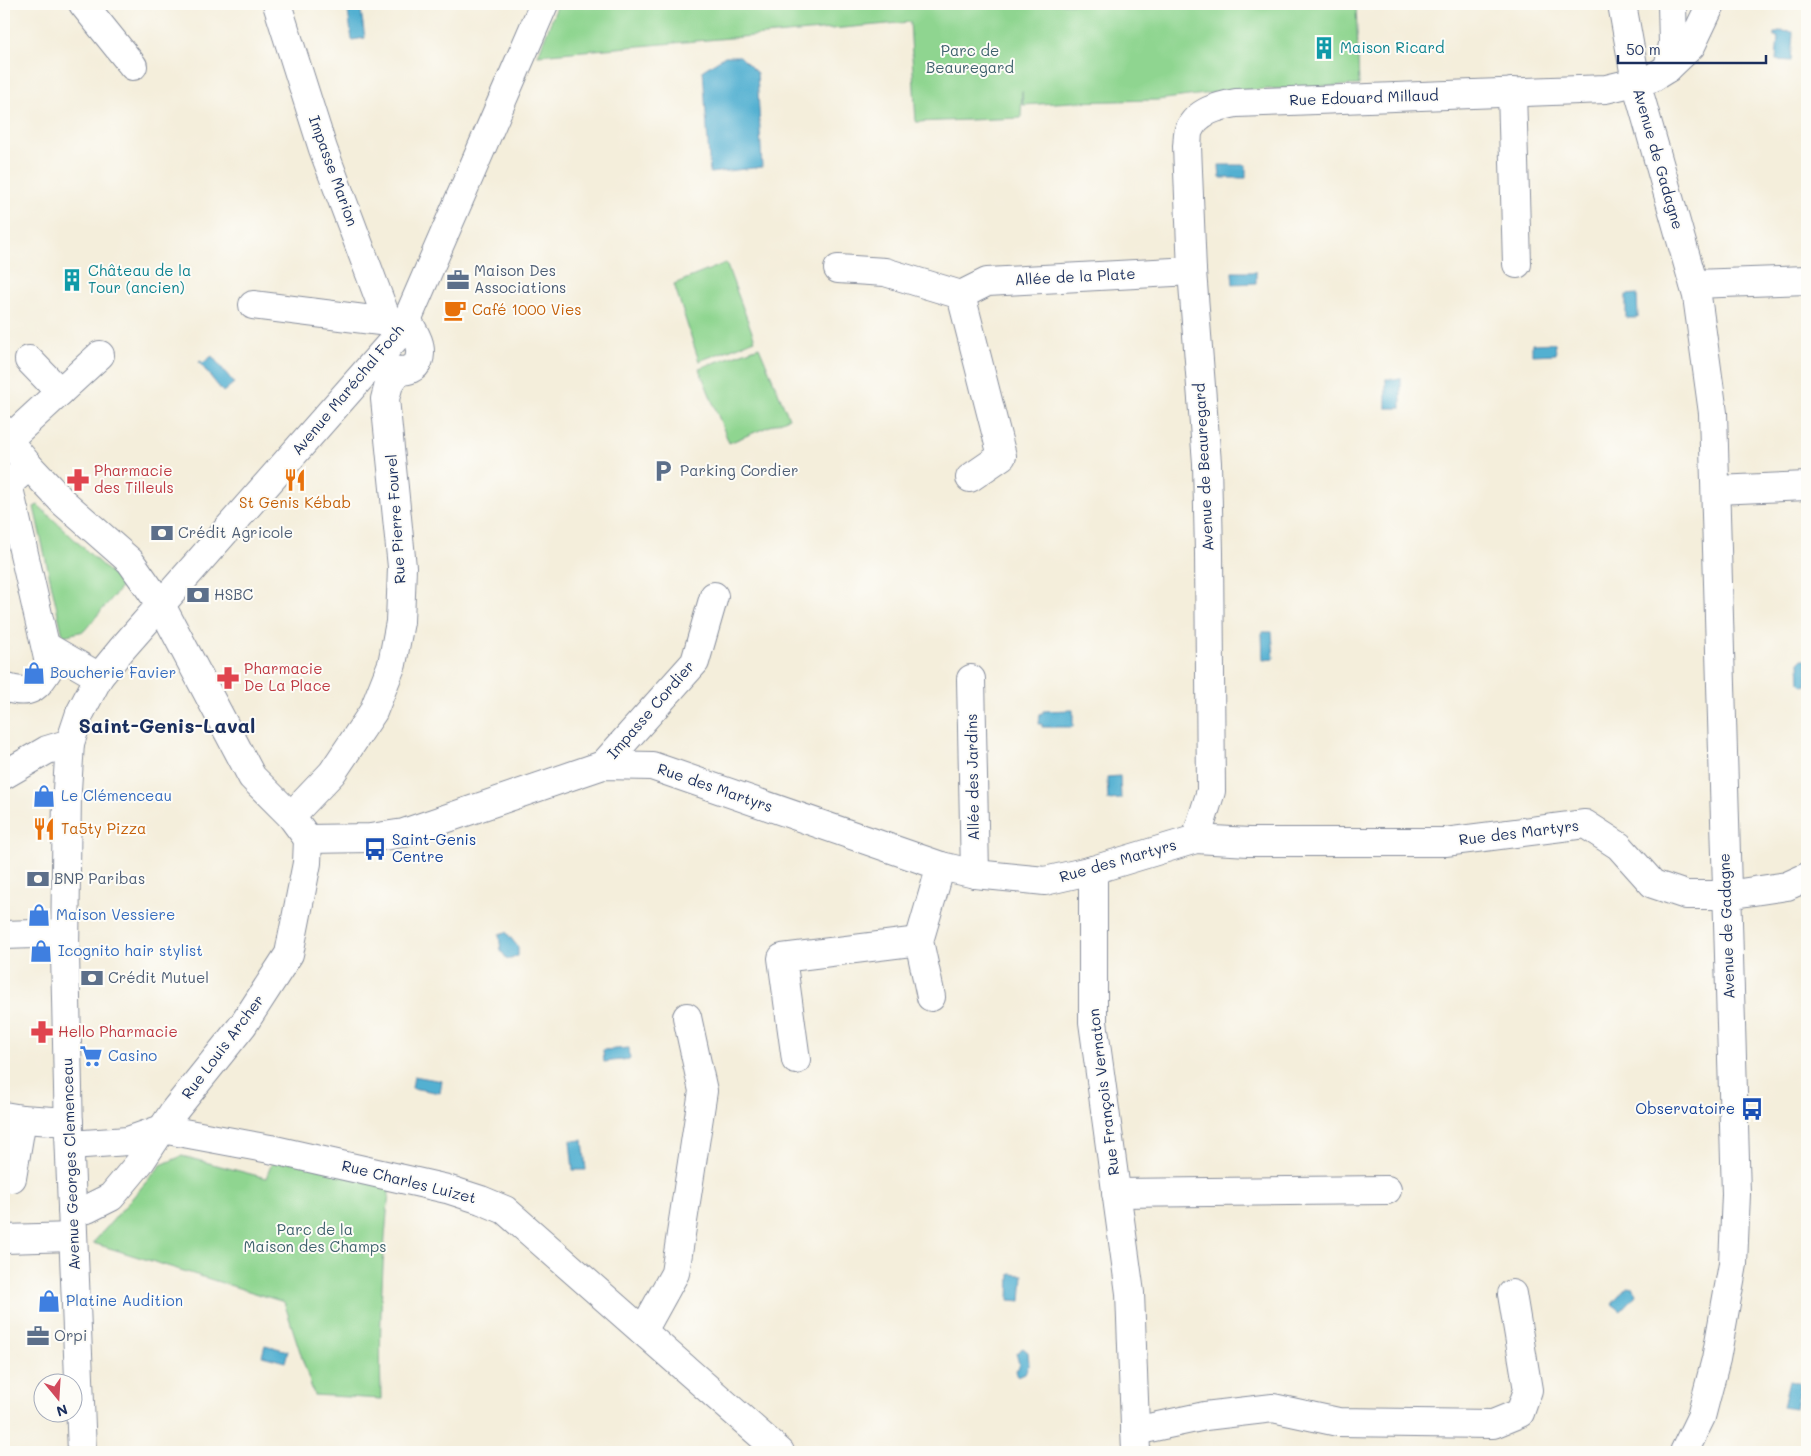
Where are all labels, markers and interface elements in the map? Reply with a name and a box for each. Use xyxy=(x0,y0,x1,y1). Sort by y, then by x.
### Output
scale bar xyxy=(1618,32,1766,64)
building icon: Maison Ricard xyxy=(1311,35,1337,61)
place label: Maison Ricard xyxy=(1340,37,1445,57)
text: 50 m xyxy=(1626,39,1661,59)
park label: Parc de Beauregard xyxy=(926,40,1014,77)
street label: Rue Edouard Millaud xyxy=(1289,84,1439,110)
street label: Avenue de Gadagne xyxy=(1629,86,1689,232)
street label: Impasse Marion xyxy=(305,113,363,229)
place label: Château de la Tour (ancien) xyxy=(88,260,191,297)
place label: Maison Des Associations xyxy=(474,260,566,297)
street label: Allée de la Plate xyxy=(1014,263,1136,289)
building icon: Château de la Tour (ancien) xyxy=(59,267,85,293)
office icon: Maison Des Associations xyxy=(445,267,471,293)
cafe icon: Café 1000 Vies xyxy=(442,297,468,323)
place label: Café 1000 Vies xyxy=(472,299,581,319)
street label: Avenue Maréchal Foch xyxy=(287,320,408,459)
street label: Avenue de Beauregard xyxy=(1189,382,1217,552)
street label: Rue Pierre Fourel xyxy=(380,453,410,585)
parking icon: Parking Cordier xyxy=(650,458,676,484)
place label: Pharmacie des Tilleuls xyxy=(94,460,174,497)
place label: Parking Cordier xyxy=(680,460,798,480)
pharmacy icon: Pharmacie des Tilleuls xyxy=(65,467,91,493)
restaurant icon: St Genis Kébab xyxy=(282,467,308,493)
place label: St Genis Kébab xyxy=(239,492,351,512)
bank icon: Crédit Agricole xyxy=(149,520,175,546)
place label: Crédit Agricole xyxy=(178,522,293,542)
bank icon: HSBC xyxy=(185,582,211,608)
place label: HSBC xyxy=(214,584,253,604)
street label: Impasse Cordier xyxy=(602,656,698,763)
place label: Pharmacie De La Place xyxy=(244,658,331,695)
shop icon: Boucherie Favier xyxy=(21,660,47,686)
place label: Boucherie Favier xyxy=(50,662,176,682)
pharmacy icon: Pharmacie De La Place xyxy=(215,665,241,691)
district label: Saint-Genis-Laval xyxy=(79,712,255,738)
street label: Allée des Jardins xyxy=(961,713,983,841)
street label: Rue des Martyrs xyxy=(655,758,776,816)
shop icon: Le Clémenceau xyxy=(31,783,57,809)
place label: Le Clémenceau xyxy=(61,785,172,805)
street label: Rue des Martyrs xyxy=(1458,815,1580,849)
restaurant icon: Ta5ty Pizza xyxy=(31,816,57,842)
place label: Ta5ty Pizza xyxy=(61,818,146,838)
place label: Saint-Genis Centre xyxy=(392,829,476,866)
street label: Rue des Martyrs xyxy=(1057,834,1179,886)
bus stop icon: Saint-Genis Centre xyxy=(362,836,388,862)
street label: Avenue de Gadagne xyxy=(1713,853,1739,999)
bank icon: BNP Paribas xyxy=(25,866,51,892)
place label: BNP Paribas xyxy=(54,868,145,888)
shop icon: Maison Vessiere xyxy=(26,902,52,928)
place label: Maison Vessiere xyxy=(56,904,175,924)
shop icon: Icognito hair stylist xyxy=(28,938,54,964)
place label: Icognito hair stylist xyxy=(58,940,203,960)
bank icon: Crédit Mutuel xyxy=(79,965,105,991)
place label: Crédit Mutuel xyxy=(108,967,209,987)
street label: Rue Louis Archer xyxy=(176,990,268,1103)
street label: Rue François Vernaton xyxy=(1083,1008,1123,1177)
pharmacy icon: Hello Pharmacie xyxy=(29,1019,55,1045)
place label: Hello Pharmacie xyxy=(58,1021,178,1041)
supermarket icon: Casino xyxy=(78,1043,104,1069)
place label: Casino xyxy=(108,1045,157,1065)
street label: Avenue Georges Clemenceau xyxy=(56,1057,84,1271)
bus stop icon: Observatoire xyxy=(1739,1096,1765,1122)
place label: Observatoire xyxy=(1635,1098,1735,1118)
street label: Rue Charles Luizet xyxy=(340,1155,479,1207)
park label: Parc de la Maison des Champs xyxy=(243,1219,387,1256)
shop icon: Platine Audition xyxy=(36,1288,62,1314)
place label: Platine Audition xyxy=(66,1290,183,1310)
office icon: Orpi xyxy=(25,1323,51,1349)
place label: Orpi xyxy=(54,1325,87,1345)
north arrow xyxy=(32,1374,82,1424)
text: N xyxy=(54,1400,70,1422)

